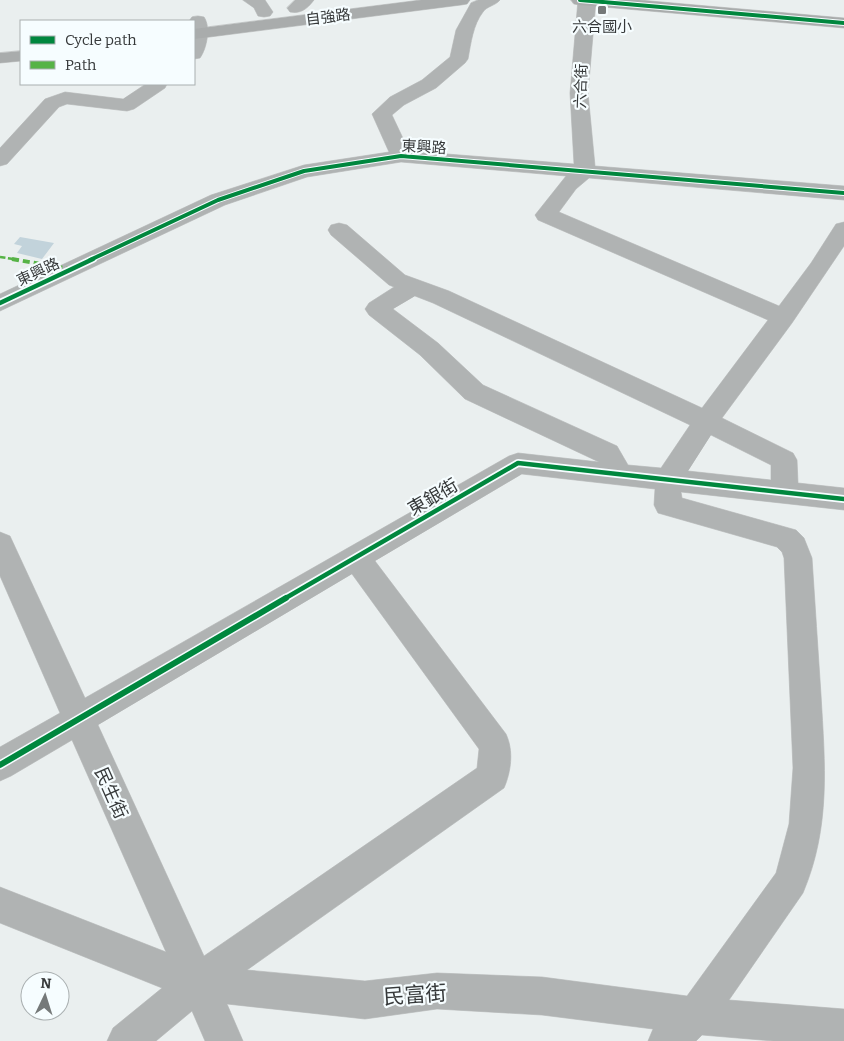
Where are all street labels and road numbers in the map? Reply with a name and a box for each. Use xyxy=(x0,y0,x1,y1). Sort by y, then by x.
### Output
street label: 自強路 xyxy=(305,5,351,29)
street label: 六合街 xyxy=(571,63,591,109)
street label: 東興路 xyxy=(401,137,447,157)
street label: 東興路 xyxy=(14,254,62,290)
street label: 東銀街 xyxy=(404,474,462,520)
street label: 民生街 xyxy=(90,764,132,822)
street label: 民富街 xyxy=(383,980,447,1010)

